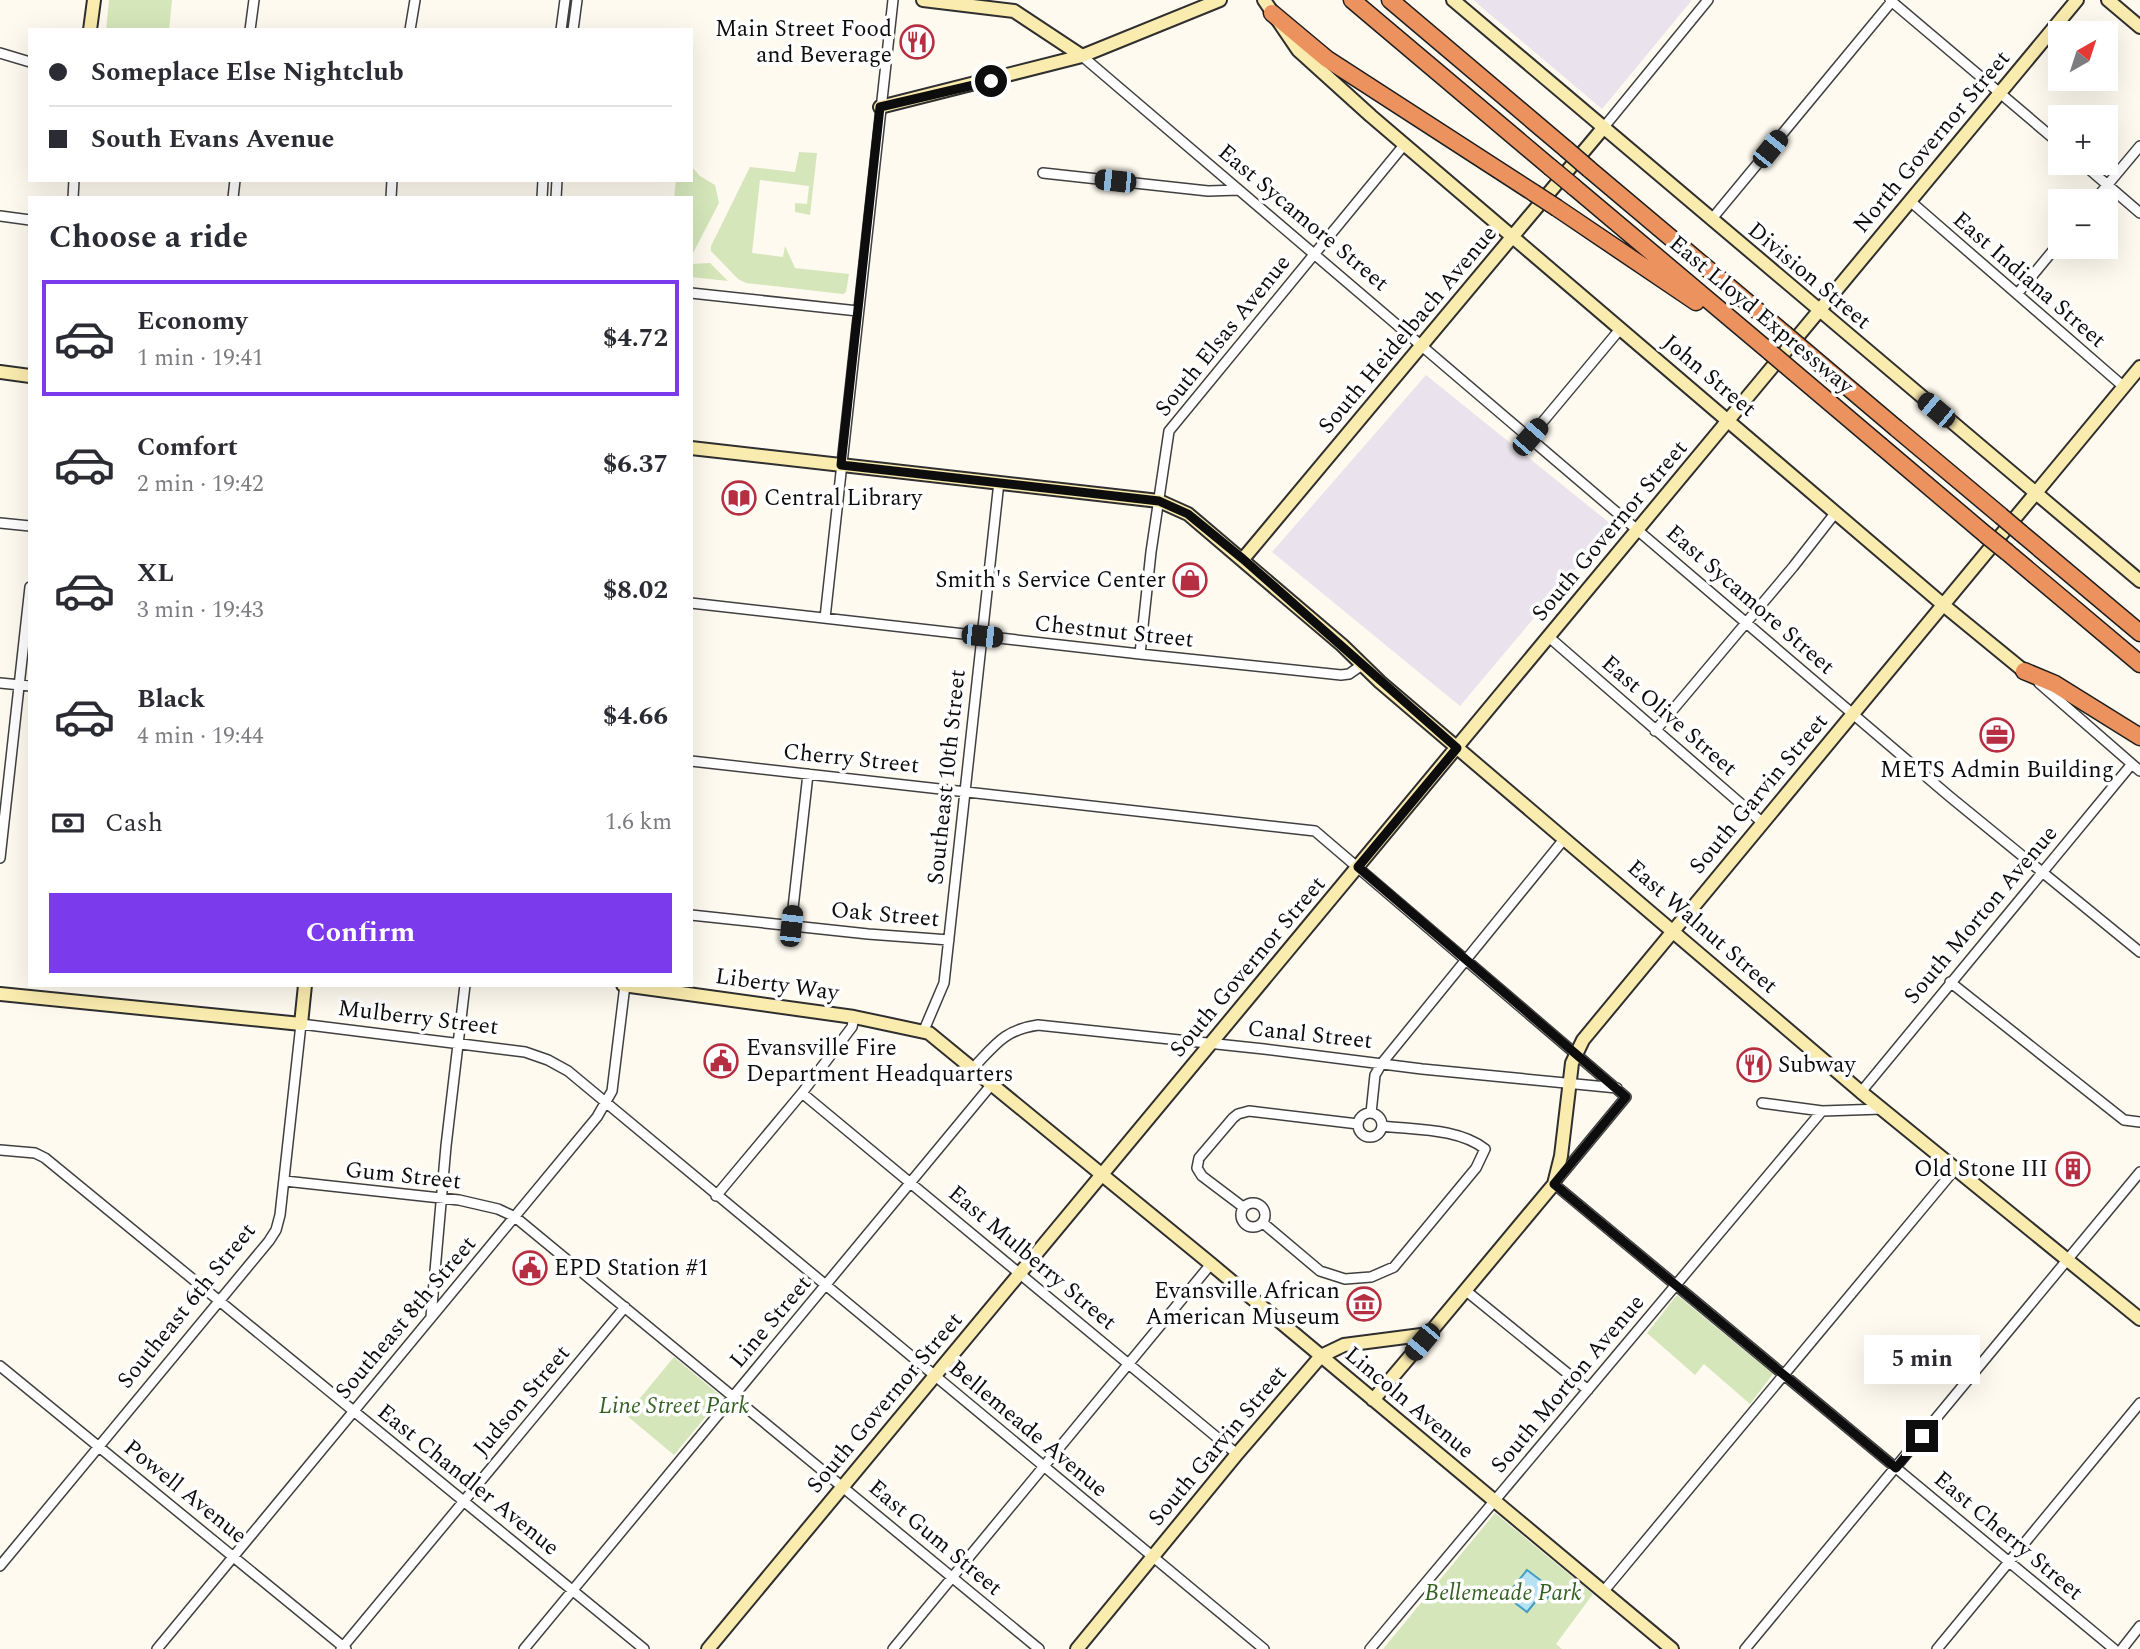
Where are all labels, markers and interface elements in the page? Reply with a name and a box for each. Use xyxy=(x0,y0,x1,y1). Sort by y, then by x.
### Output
place label: Main Street Food and Beverage xyxy=(715,12,892,73)
north arrow xyxy=(2048,21,2118,91)
map controls xyxy=(2048,21,2118,259)
restaurant icon: Main Street Food and Beverage xyxy=(898,23,936,61)
street label: North Governor Street xyxy=(1845,43,2019,241)
text: Someplace Else Nightclub xyxy=(91,52,404,92)
route start xyxy=(975,65,1007,97)
button: + xyxy=(2048,105,2118,175)
text: South Evans Avenue xyxy=(91,119,334,159)
car xyxy=(1749,126,1792,172)
street label: East Sycamore Street xyxy=(1210,136,1396,300)
car xyxy=(1094,168,1137,194)
button: − xyxy=(2048,189,2118,259)
street label: East Indiana Street xyxy=(1944,203,2114,357)
text: Choose a ride xyxy=(49,213,248,262)
street label: Division Street xyxy=(1739,214,1879,338)
street label: South Heidelbach Avenue xyxy=(1310,218,1506,442)
street label: East Lloyd Expressway xyxy=(1661,227,1862,404)
street label: South Elsas Avenue xyxy=(1147,247,1299,425)
text: Economy xyxy=(137,301,247,341)
icon: car xyxy=(53,307,116,370)
text: $4.72 xyxy=(603,318,668,358)
street label: John Street xyxy=(1654,326,1764,426)
text: 1 min · 19:41 xyxy=(137,341,264,376)
car xyxy=(1914,388,1959,432)
car xyxy=(1509,414,1552,460)
text: Comfort xyxy=(137,427,238,467)
icon: car xyxy=(53,433,116,496)
street label: South Governor Street xyxy=(1523,433,1697,629)
text: $6.37 xyxy=(603,444,668,484)
text: 2 min · 19:42 xyxy=(137,467,264,502)
library icon: Central Library xyxy=(720,479,758,517)
place label: Central Library xyxy=(764,481,923,516)
street label: East Sycamore Street xyxy=(1658,516,1842,684)
text: XL xyxy=(137,553,174,593)
icon: car xyxy=(53,559,116,622)
shop icon: Smith's Service Center xyxy=(1171,561,1209,599)
place label: Smith's Service Center xyxy=(935,563,1166,598)
text: $8.02 xyxy=(603,570,668,610)
text: 3 min · 19:43 xyxy=(137,593,264,628)
street label: Chestnut Street xyxy=(1033,606,1195,658)
car xyxy=(961,623,1004,649)
street label: East Olive Street xyxy=(1593,647,1745,785)
street label: Southeast 10th Street xyxy=(918,668,976,886)
text: Black xyxy=(137,679,205,719)
icon: car xyxy=(53,685,116,748)
text: $4.66 xyxy=(603,696,668,736)
street label: South Garvin Street xyxy=(1681,706,1837,882)
office icon: METS Admin Building xyxy=(1978,716,2016,754)
text: 4 min · 19:44 xyxy=(137,719,264,754)
street label: Cherry Street xyxy=(781,734,921,784)
place label: METS Admin Building xyxy=(1880,753,2114,788)
text: Cash xyxy=(105,803,163,843)
icon: cash xyxy=(49,804,87,842)
text: 1.6 km xyxy=(605,805,672,840)
street label: South Morton Avenue xyxy=(1895,818,2067,1012)
street label: East Walnut Street xyxy=(1619,851,1785,1003)
street label: South Governor Street xyxy=(1161,869,1335,1065)
button: Confirm xyxy=(49,893,672,973)
street label: Oak Street xyxy=(829,893,941,937)
car xyxy=(779,904,804,948)
street label: Liberty Way xyxy=(713,959,842,1011)
street label: Mulberry Street xyxy=(336,991,500,1045)
street label: Canal Street xyxy=(1246,1011,1374,1059)
place label: Evansville Fire Department Headquarters xyxy=(746,1031,1014,1092)
public building icon: Evansville Fire Department Headquarters xyxy=(702,1042,740,1080)
restaurant icon: Subway xyxy=(1735,1046,1773,1084)
place label: Subway xyxy=(1778,1048,1856,1083)
building icon: Old Stone III xyxy=(2054,1150,2092,1188)
place label: Old Stone III xyxy=(1914,1152,2048,1187)
street label: Gum Street xyxy=(343,1153,463,1199)
street label: East Mulberry Street xyxy=(940,1177,1124,1339)
street label: Southeast 6th Street xyxy=(109,1215,265,1397)
street label: Southeast 8th Street xyxy=(327,1228,485,1408)
public building icon: EPD Station #1 xyxy=(511,1249,549,1287)
place label: EPD Station #1 xyxy=(554,1251,709,1286)
street label: Line Street xyxy=(721,1268,821,1376)
place label: Evansville African American Museum xyxy=(1145,1274,1340,1335)
museum icon: Evansville African American Museum xyxy=(1345,1285,1383,1323)
street label: South Morton Avenue xyxy=(1482,1287,1654,1481)
street label: South Governor Street xyxy=(798,1305,972,1501)
car xyxy=(1401,1319,1444,1365)
callout: 5 min xyxy=(1864,1334,1980,1384)
street label: Judson Street xyxy=(465,1338,579,1464)
street label: Lincoln Avenue xyxy=(1336,1338,1482,1468)
text: 5 min xyxy=(1891,1342,1953,1377)
street label: Bellemeade Avenue xyxy=(940,1352,1116,1506)
street label: South Garvin Street xyxy=(1140,1358,1296,1534)
park label: Line Street Park xyxy=(599,1389,749,1424)
street label: East Chandler Avenue xyxy=(369,1395,567,1565)
route end xyxy=(1906,1420,1938,1452)
street label: Powell Avenue xyxy=(116,1431,254,1553)
street label: East Cherry Street xyxy=(1925,1463,2091,1609)
street label: East Gum Street xyxy=(860,1471,1010,1605)
park label: Bellemeade Park xyxy=(1424,1576,1582,1611)

